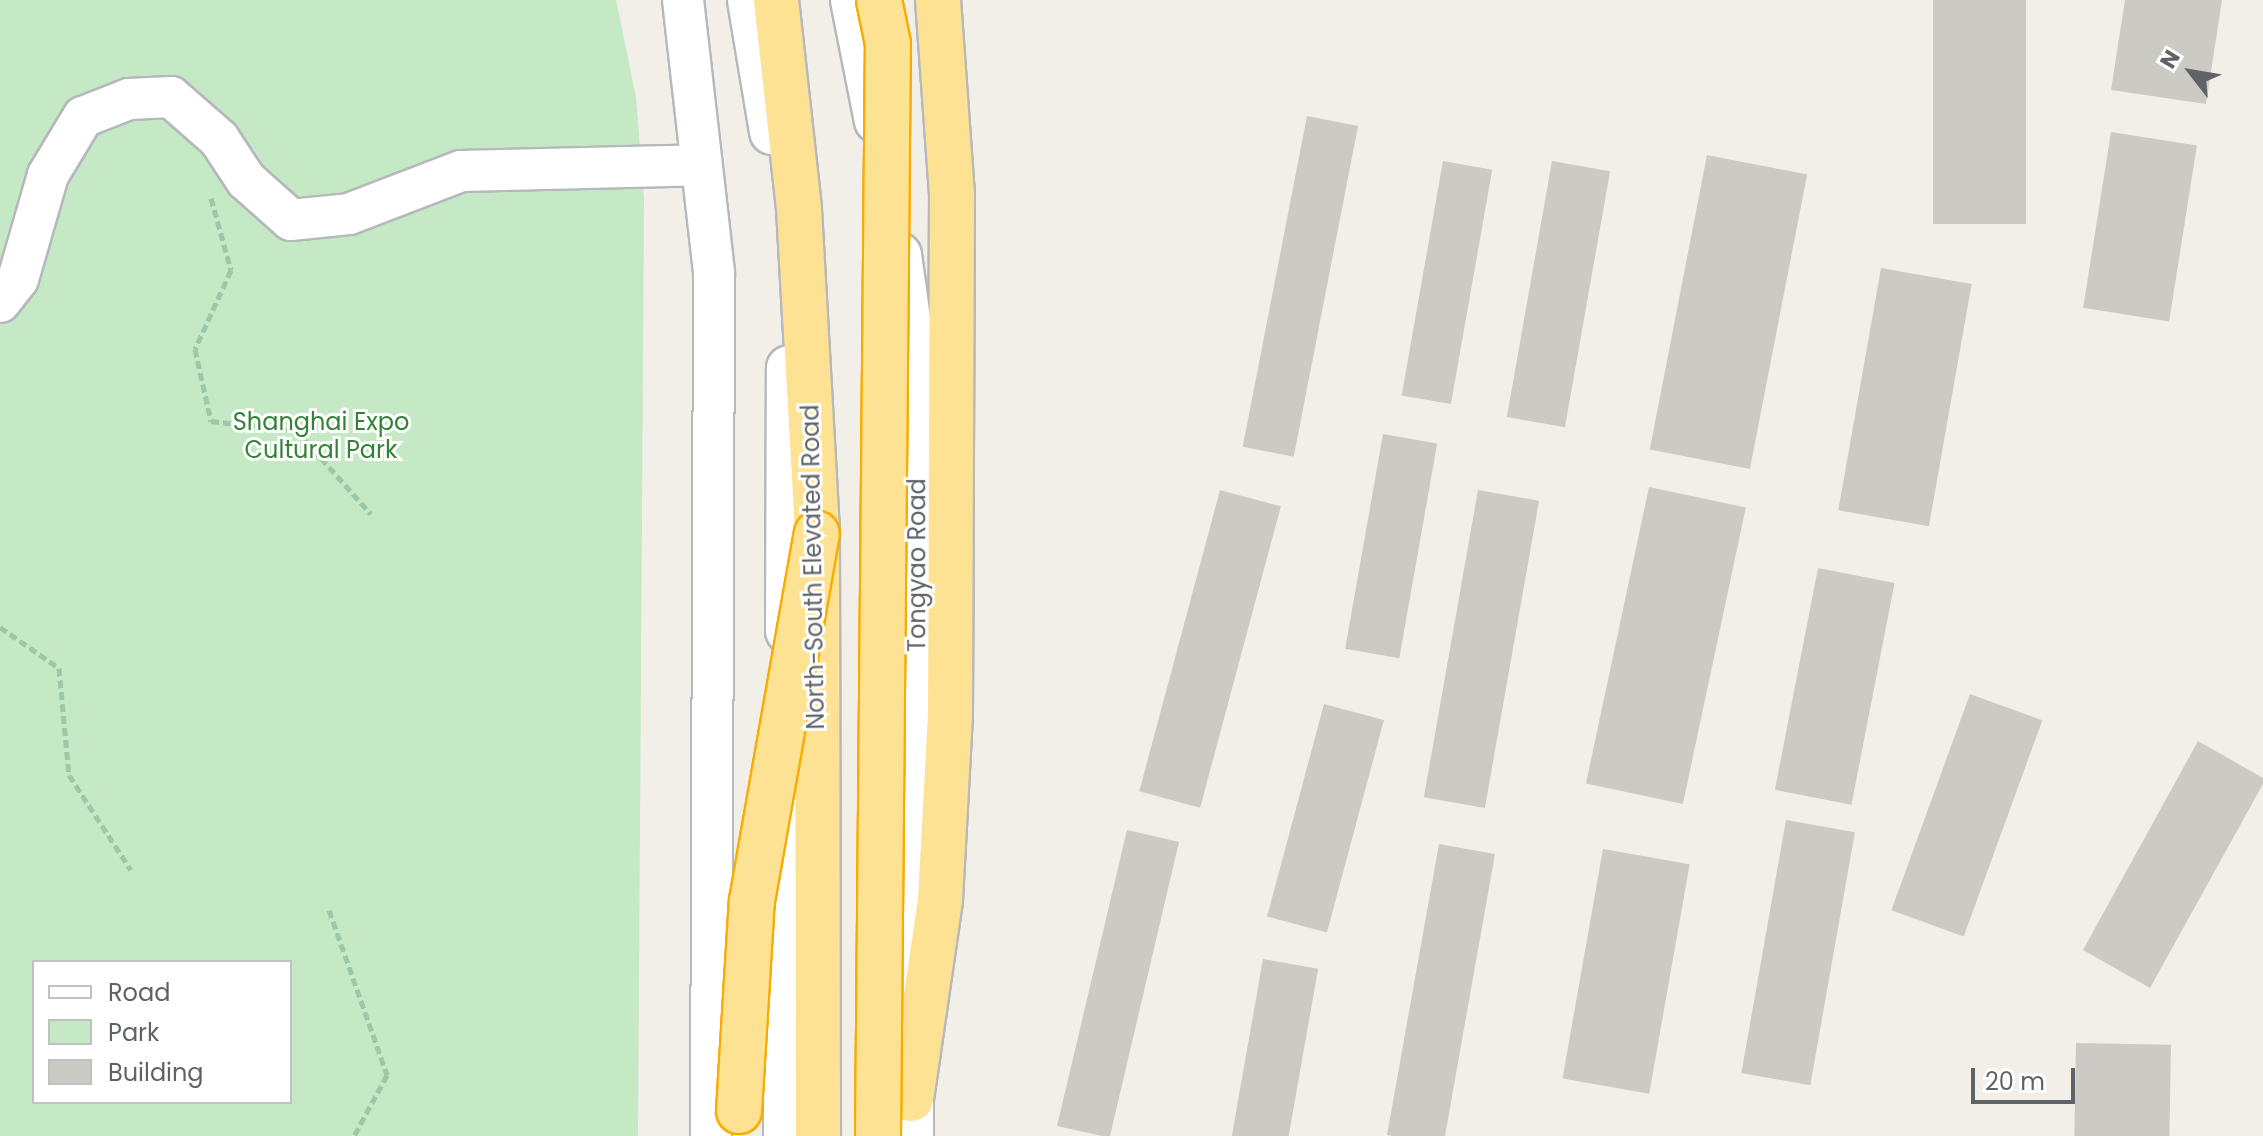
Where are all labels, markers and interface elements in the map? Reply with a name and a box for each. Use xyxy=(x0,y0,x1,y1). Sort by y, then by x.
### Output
north arrow xyxy=(2151,32,2231,112)
text: N xyxy=(2152,44,2188,74)
street label: North-South Elevated Road xyxy=(796,404,830,730)
park label: Shanghai Expo Cultural Park xyxy=(233,408,409,464)
street label: Tongyao Road xyxy=(903,478,931,652)
legend xyxy=(32,960,292,1104)
text: Road xyxy=(108,976,170,1009)
text: Park xyxy=(108,1016,159,1049)
scale bar xyxy=(1975,1052,2079,1102)
text: Building xyxy=(108,1056,204,1089)
text: 20 m xyxy=(1985,1065,2045,1098)

